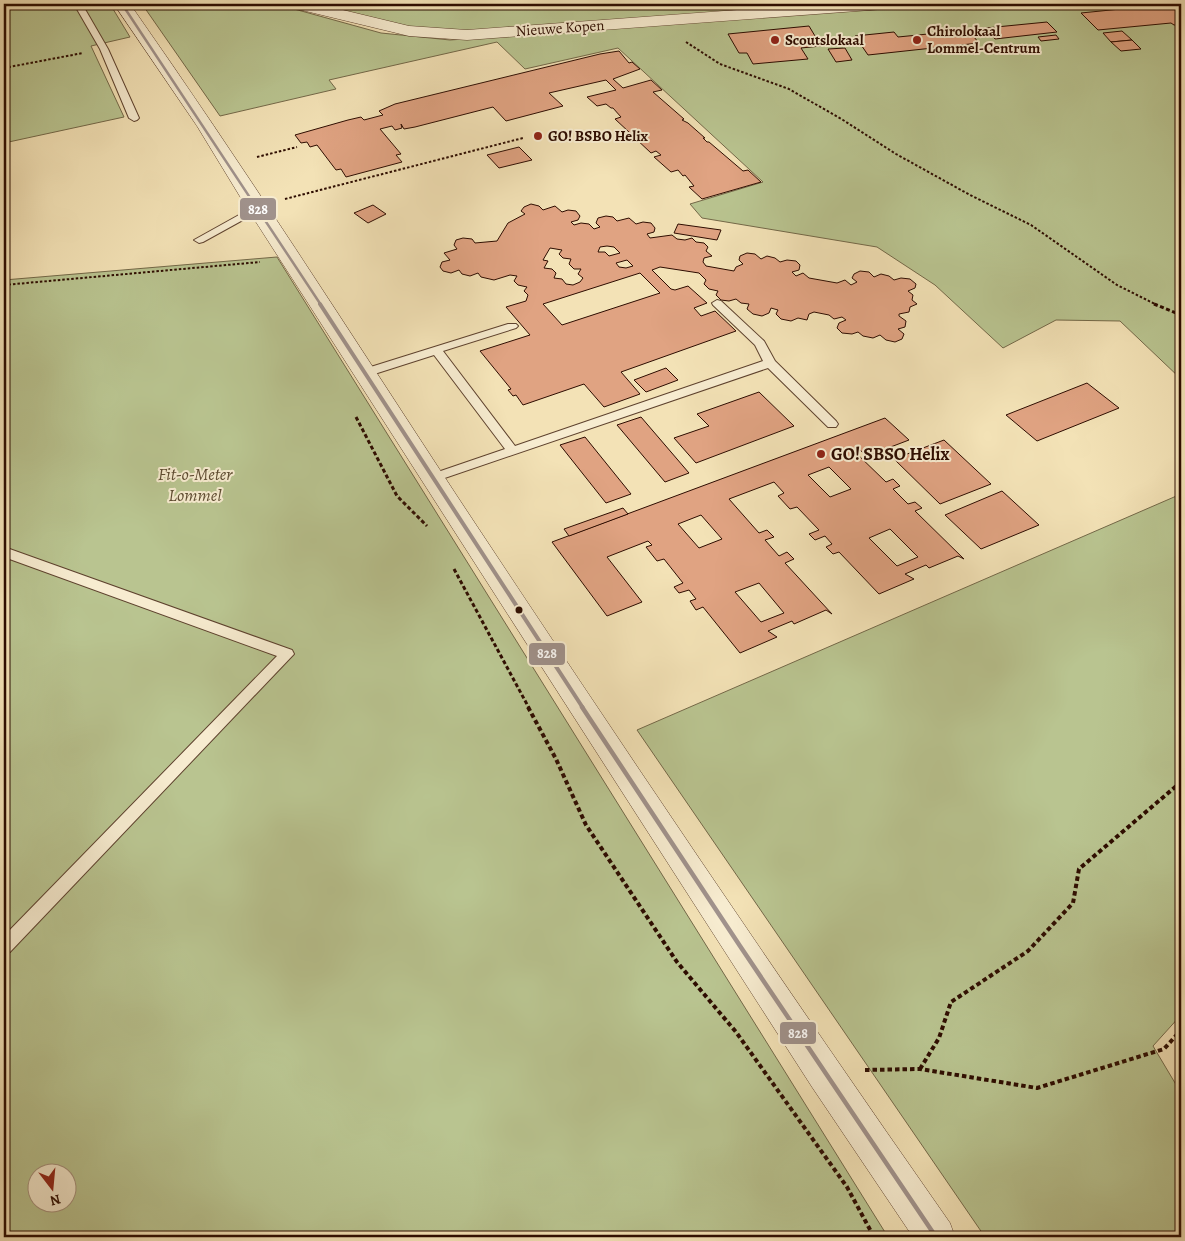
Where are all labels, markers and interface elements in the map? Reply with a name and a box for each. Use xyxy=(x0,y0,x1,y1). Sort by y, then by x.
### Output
street label: Nieuwe Kopen xyxy=(515,15,605,41)
place label: Chirolokaal Lommel-Centrum xyxy=(927,21,1041,58)
place label: Scoutslokaal xyxy=(785,30,864,50)
marker: Scoutslokaal xyxy=(769,34,781,46)
marker: Chirolokaal Lommel-Centrum xyxy=(911,34,923,46)
place label: GO! BSBO Helix xyxy=(548,126,649,146)
marker: GO! BSBO Helix xyxy=(532,130,544,142)
line badge: 828 xyxy=(239,197,277,221)
text: 828 xyxy=(248,200,268,219)
place label: GO! SBSO Helix xyxy=(831,442,949,466)
marker: GO! SBSO Helix xyxy=(815,448,827,460)
park label: Fit-o-Meter Lommel xyxy=(158,462,233,507)
unlabelled marker xyxy=(514,605,524,615)
line badge: 828 xyxy=(528,642,566,666)
text: 828 xyxy=(537,644,557,663)
line badge: 828 xyxy=(779,1021,817,1045)
text: 828 xyxy=(788,1024,808,1043)
north arrow xyxy=(28,1164,78,1214)
text: N xyxy=(48,1189,63,1211)

